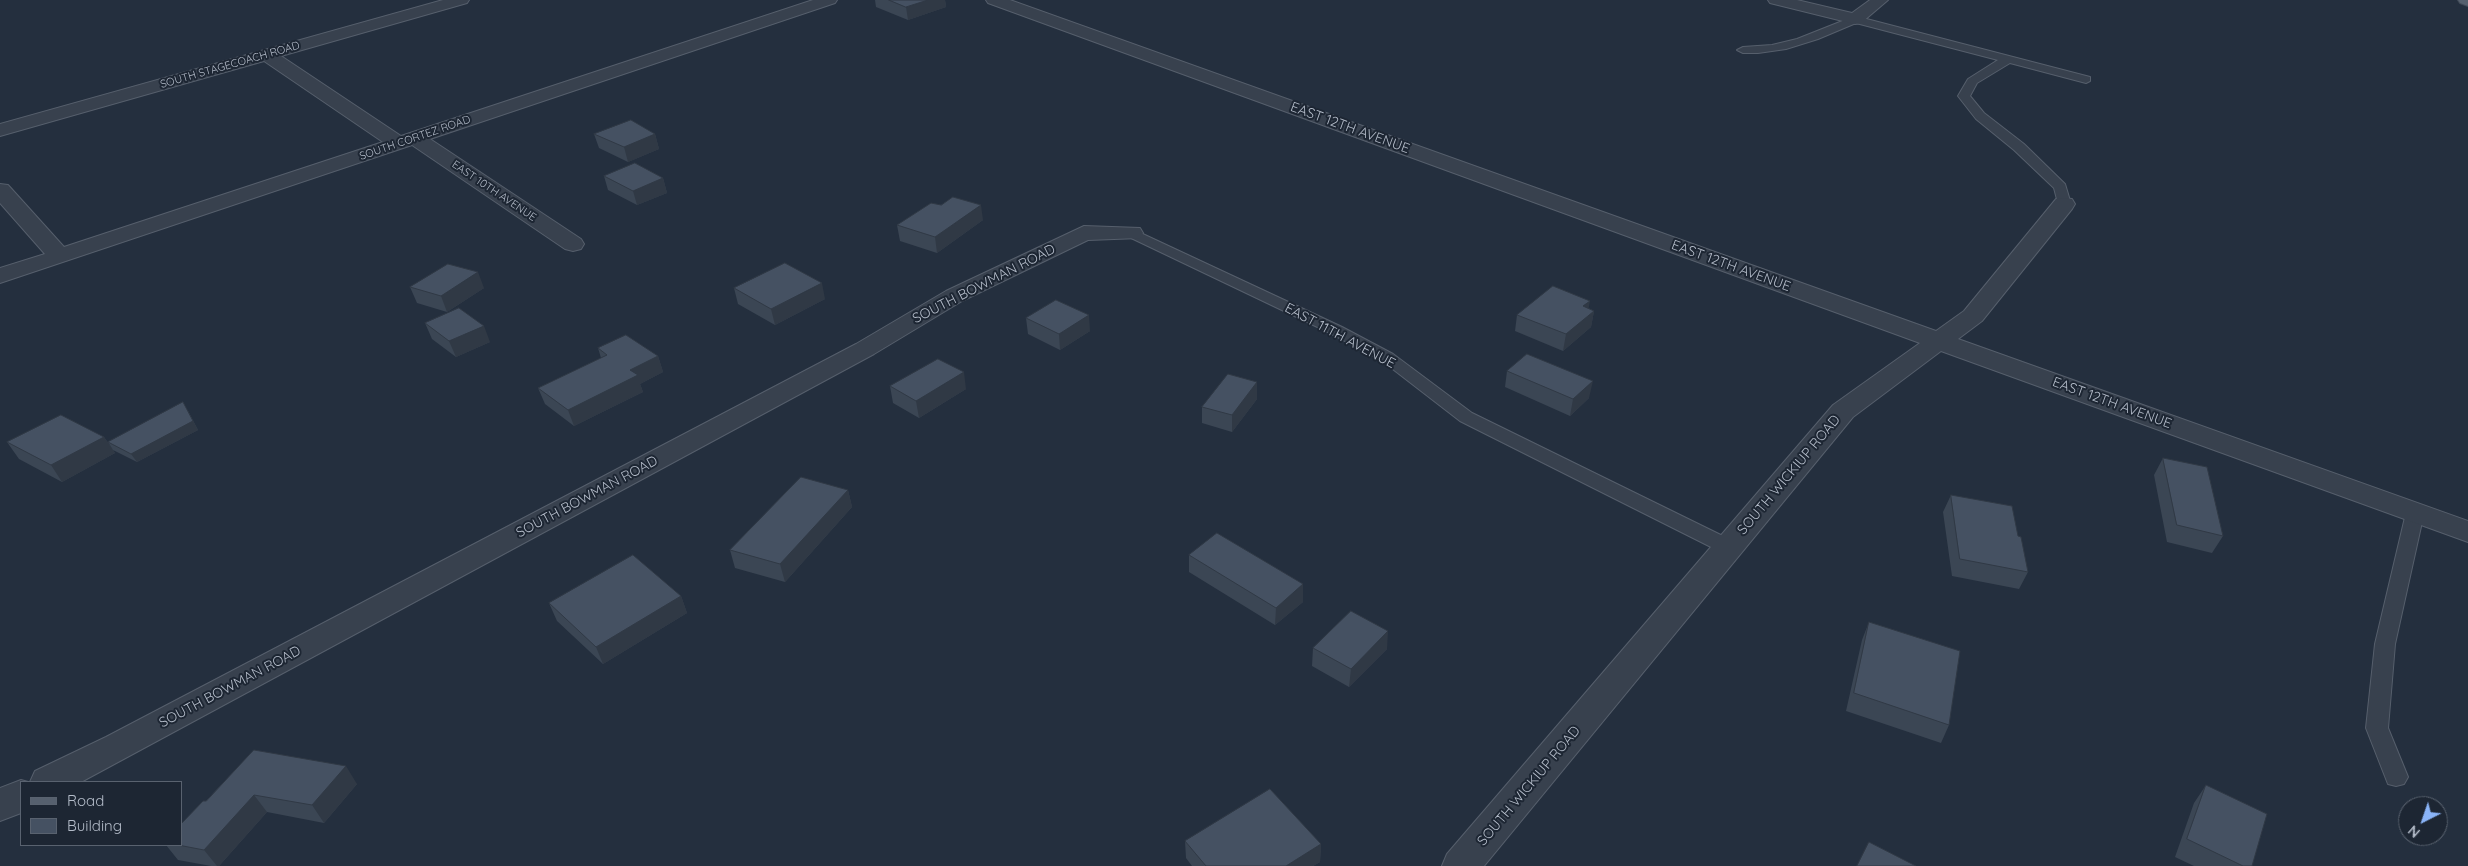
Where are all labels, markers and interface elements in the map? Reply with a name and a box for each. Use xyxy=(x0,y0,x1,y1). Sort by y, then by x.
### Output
street label: SOUTH STAGECOACH ROAD xyxy=(159,39,301,91)
street label: EAST 12TH AVENUE xyxy=(1288,99,1412,157)
street label: SOUTH CORTEZ ROAD xyxy=(358,113,472,163)
street label: EAST 10TH AVENUE xyxy=(449,158,539,224)
street label: EAST 12TH AVENUE xyxy=(1669,237,1793,295)
street label: SOUTH BOWMAN ROAD xyxy=(910,241,1058,327)
street label: EAST 11TH AVENUE xyxy=(1282,300,1398,372)
street label: EAST 12TH AVENUE xyxy=(2050,374,2174,432)
street label: SOUTH WICKIUP ROAD xyxy=(1734,412,1844,538)
street label: SOUTH BOWMAN ROAD xyxy=(513,453,661,541)
street label: SOUTH BOWMAN ROAD xyxy=(156,643,304,731)
street label: SOUTH WICKIUP ROAD xyxy=(1474,723,1584,849)
legend xyxy=(20,781,182,846)
text: Road xyxy=(67,791,104,810)
north arrow xyxy=(2398,796,2448,846)
text: Building xyxy=(67,816,122,835)
text: N xyxy=(2404,821,2424,842)

